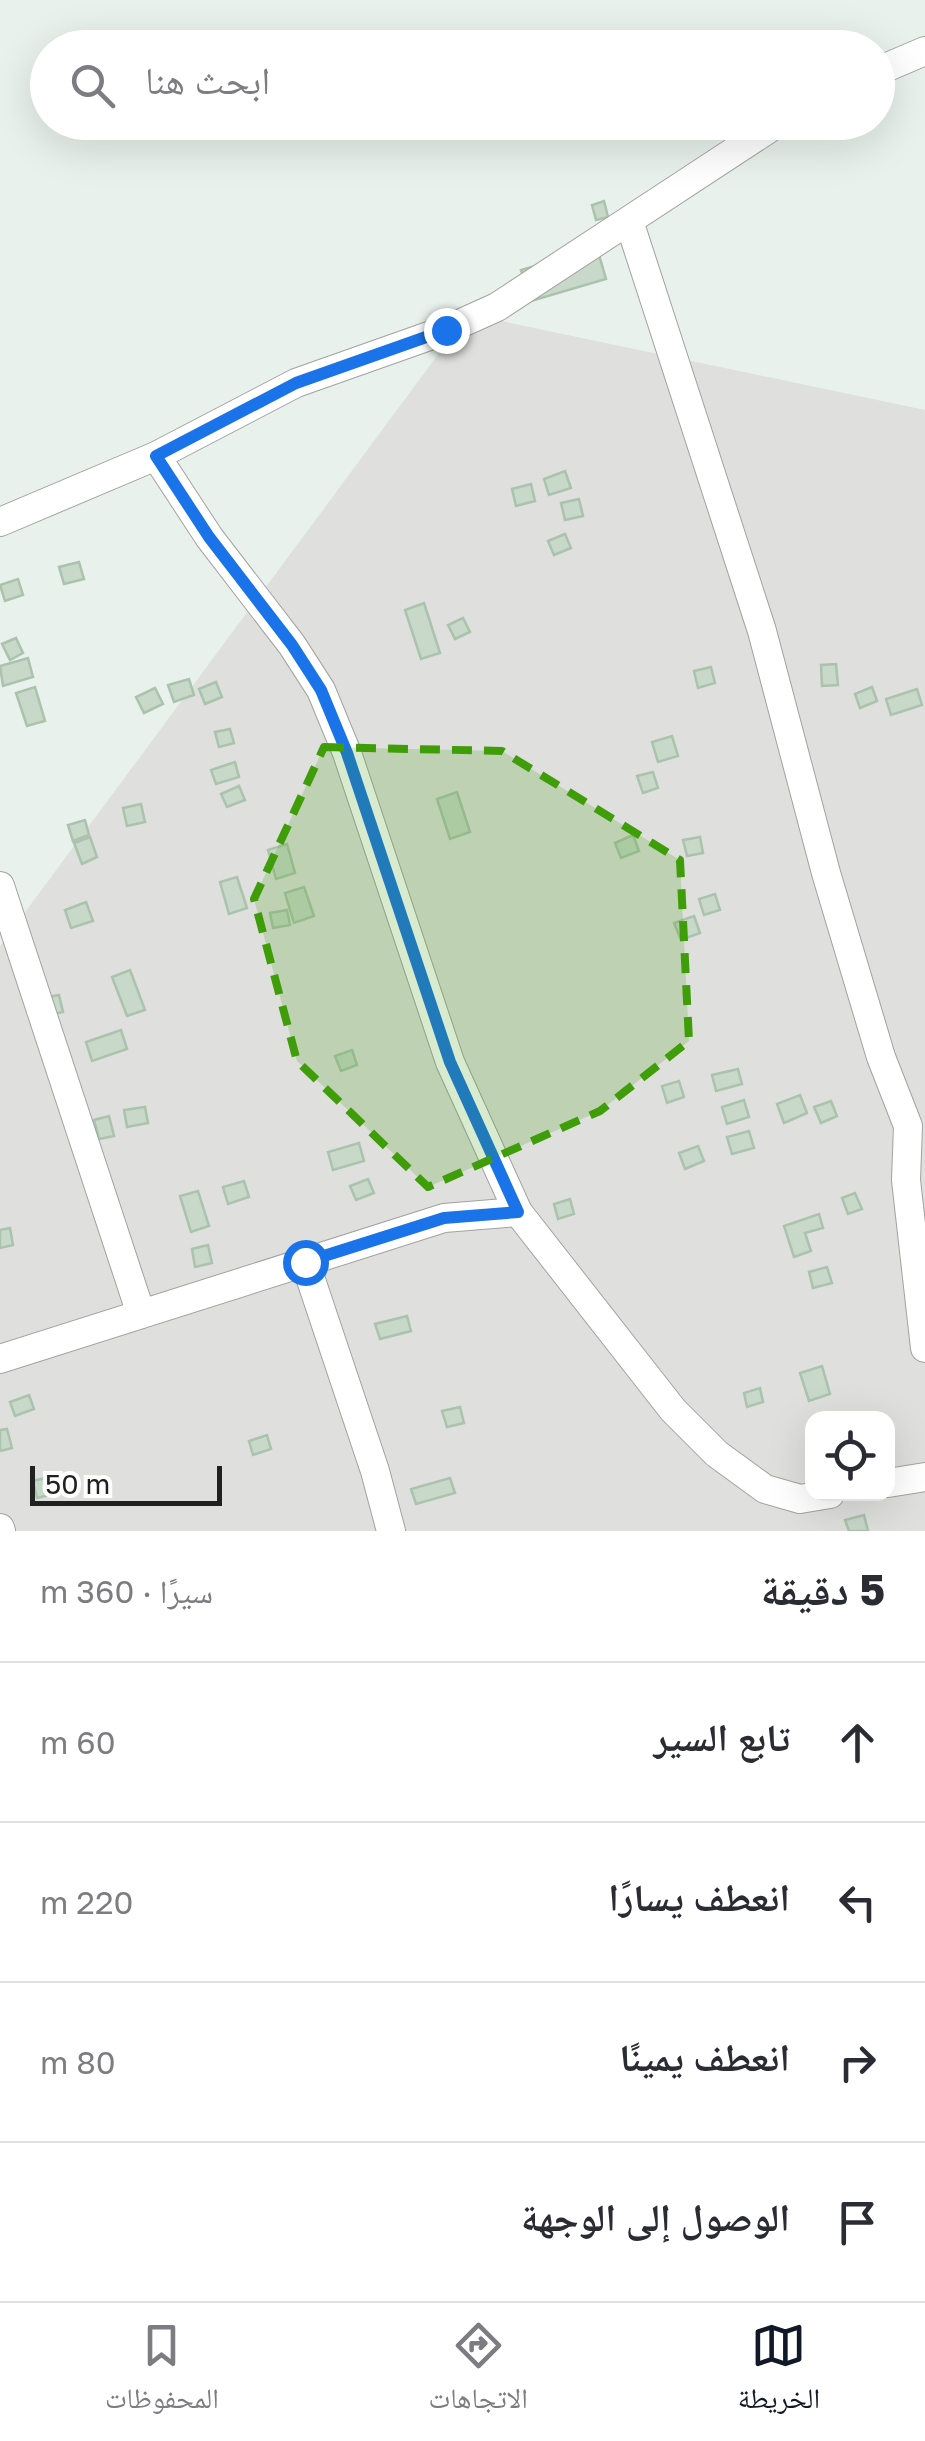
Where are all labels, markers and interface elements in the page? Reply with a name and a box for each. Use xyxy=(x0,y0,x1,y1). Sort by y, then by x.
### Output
search box xyxy=(30,30,895,140)
text: ابحث هنا xyxy=(145,57,270,102)
icon: search xyxy=(65,58,120,113)
route end xyxy=(424,308,470,354)
route start xyxy=(283,1240,329,1286)
map controls xyxy=(805,1411,895,1501)
button: locate xyxy=(805,1411,895,1501)
scale bar xyxy=(30,1461,222,1506)
text: 50 m xyxy=(45,1467,110,1500)
text: 5 دقيقة xyxy=(761,1564,885,1614)
text: سيرًا · 360 m xyxy=(40,1572,213,1610)
text: تابع السير xyxy=(654,1714,790,1759)
icon: ahead xyxy=(830,1715,885,1770)
text: 60 m xyxy=(40,1723,116,1761)
text: انعطف يسارًا xyxy=(608,1874,790,1919)
icon: left xyxy=(830,1875,885,1930)
text: 220 m xyxy=(40,1883,133,1921)
text: انعطف يمينًا xyxy=(619,2034,790,2079)
icon: right xyxy=(830,2035,885,2090)
text: 80 m xyxy=(40,2043,116,2081)
text: الوصول إلى الوجهة xyxy=(521,2194,790,2239)
icon: arrive xyxy=(830,2195,885,2250)
tab: المحفوظات xyxy=(105,2318,219,2426)
tab: الاتجاهات xyxy=(429,2318,528,2426)
tab: الخريطة xyxy=(738,2318,820,2426)

